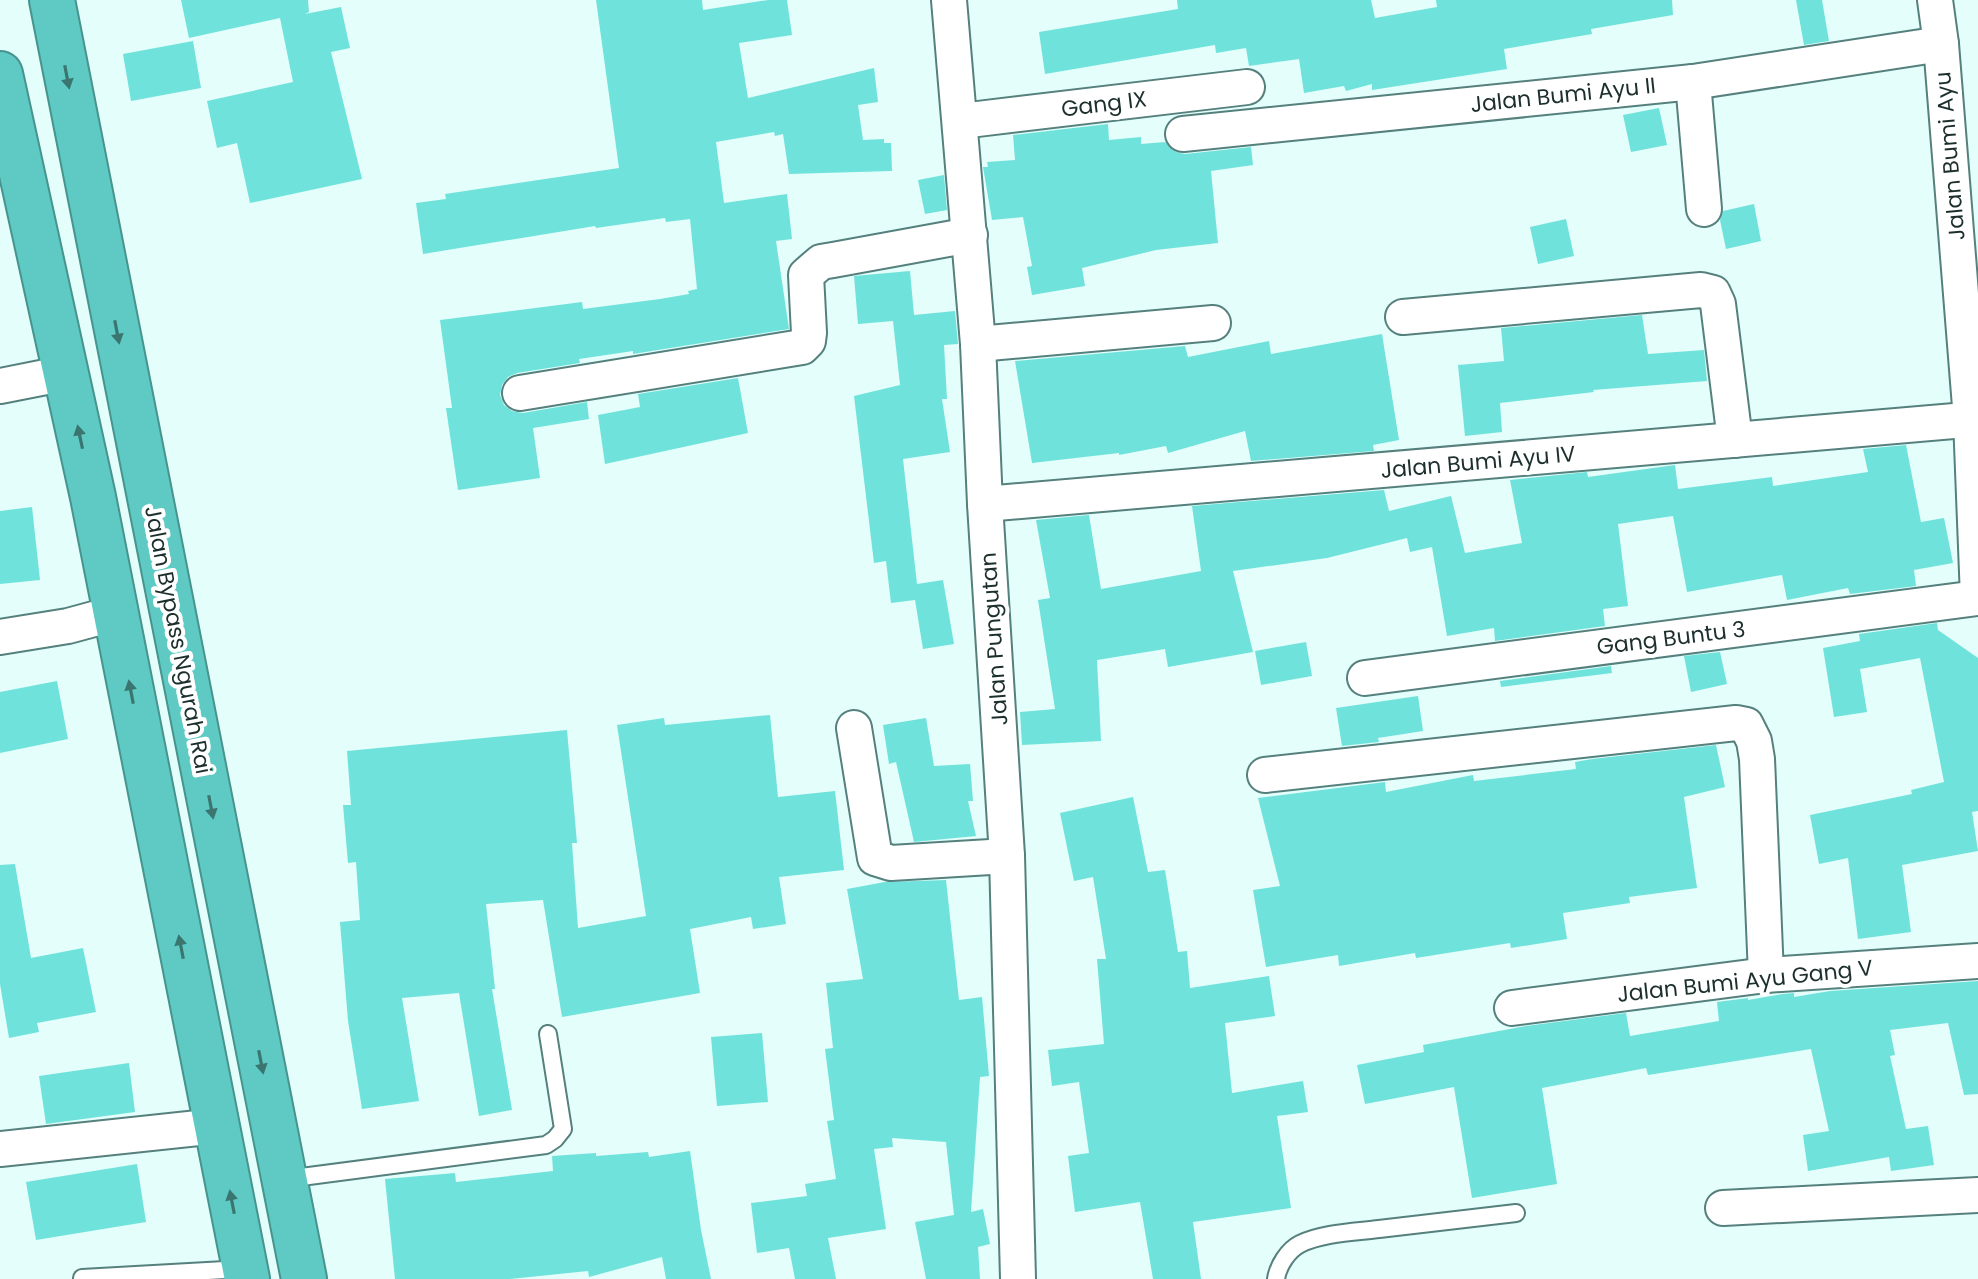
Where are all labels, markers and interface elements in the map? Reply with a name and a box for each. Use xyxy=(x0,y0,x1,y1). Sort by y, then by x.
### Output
one-way arrow xyxy=(61,64,73,89)
street label: Jalan Bumi Ayu II xyxy=(1469,70,1657,120)
street label: Jalan Bumi Ayu xyxy=(1927,70,1973,242)
street label: Gang IX xyxy=(1059,83,1149,125)
one-way arrow xyxy=(111,319,123,344)
one-way arrow xyxy=(73,425,86,450)
street label: Jalan Bumi Ayu IV xyxy=(1379,438,1577,486)
street label: Jalan Bypass Ngurah Rai xyxy=(137,503,219,777)
street label: Jalan Pungutan xyxy=(972,551,1016,727)
street label: Gang Buntu 3 xyxy=(1595,614,1747,662)
one-way arrow xyxy=(124,680,137,705)
one-way arrow xyxy=(205,794,217,819)
one-way arrow xyxy=(175,935,187,960)
street label: Jalan Bumi Ayu Gang V xyxy=(1616,952,1875,1010)
one-way arrow xyxy=(255,1049,268,1074)
one-way arrow xyxy=(225,1190,237,1215)

